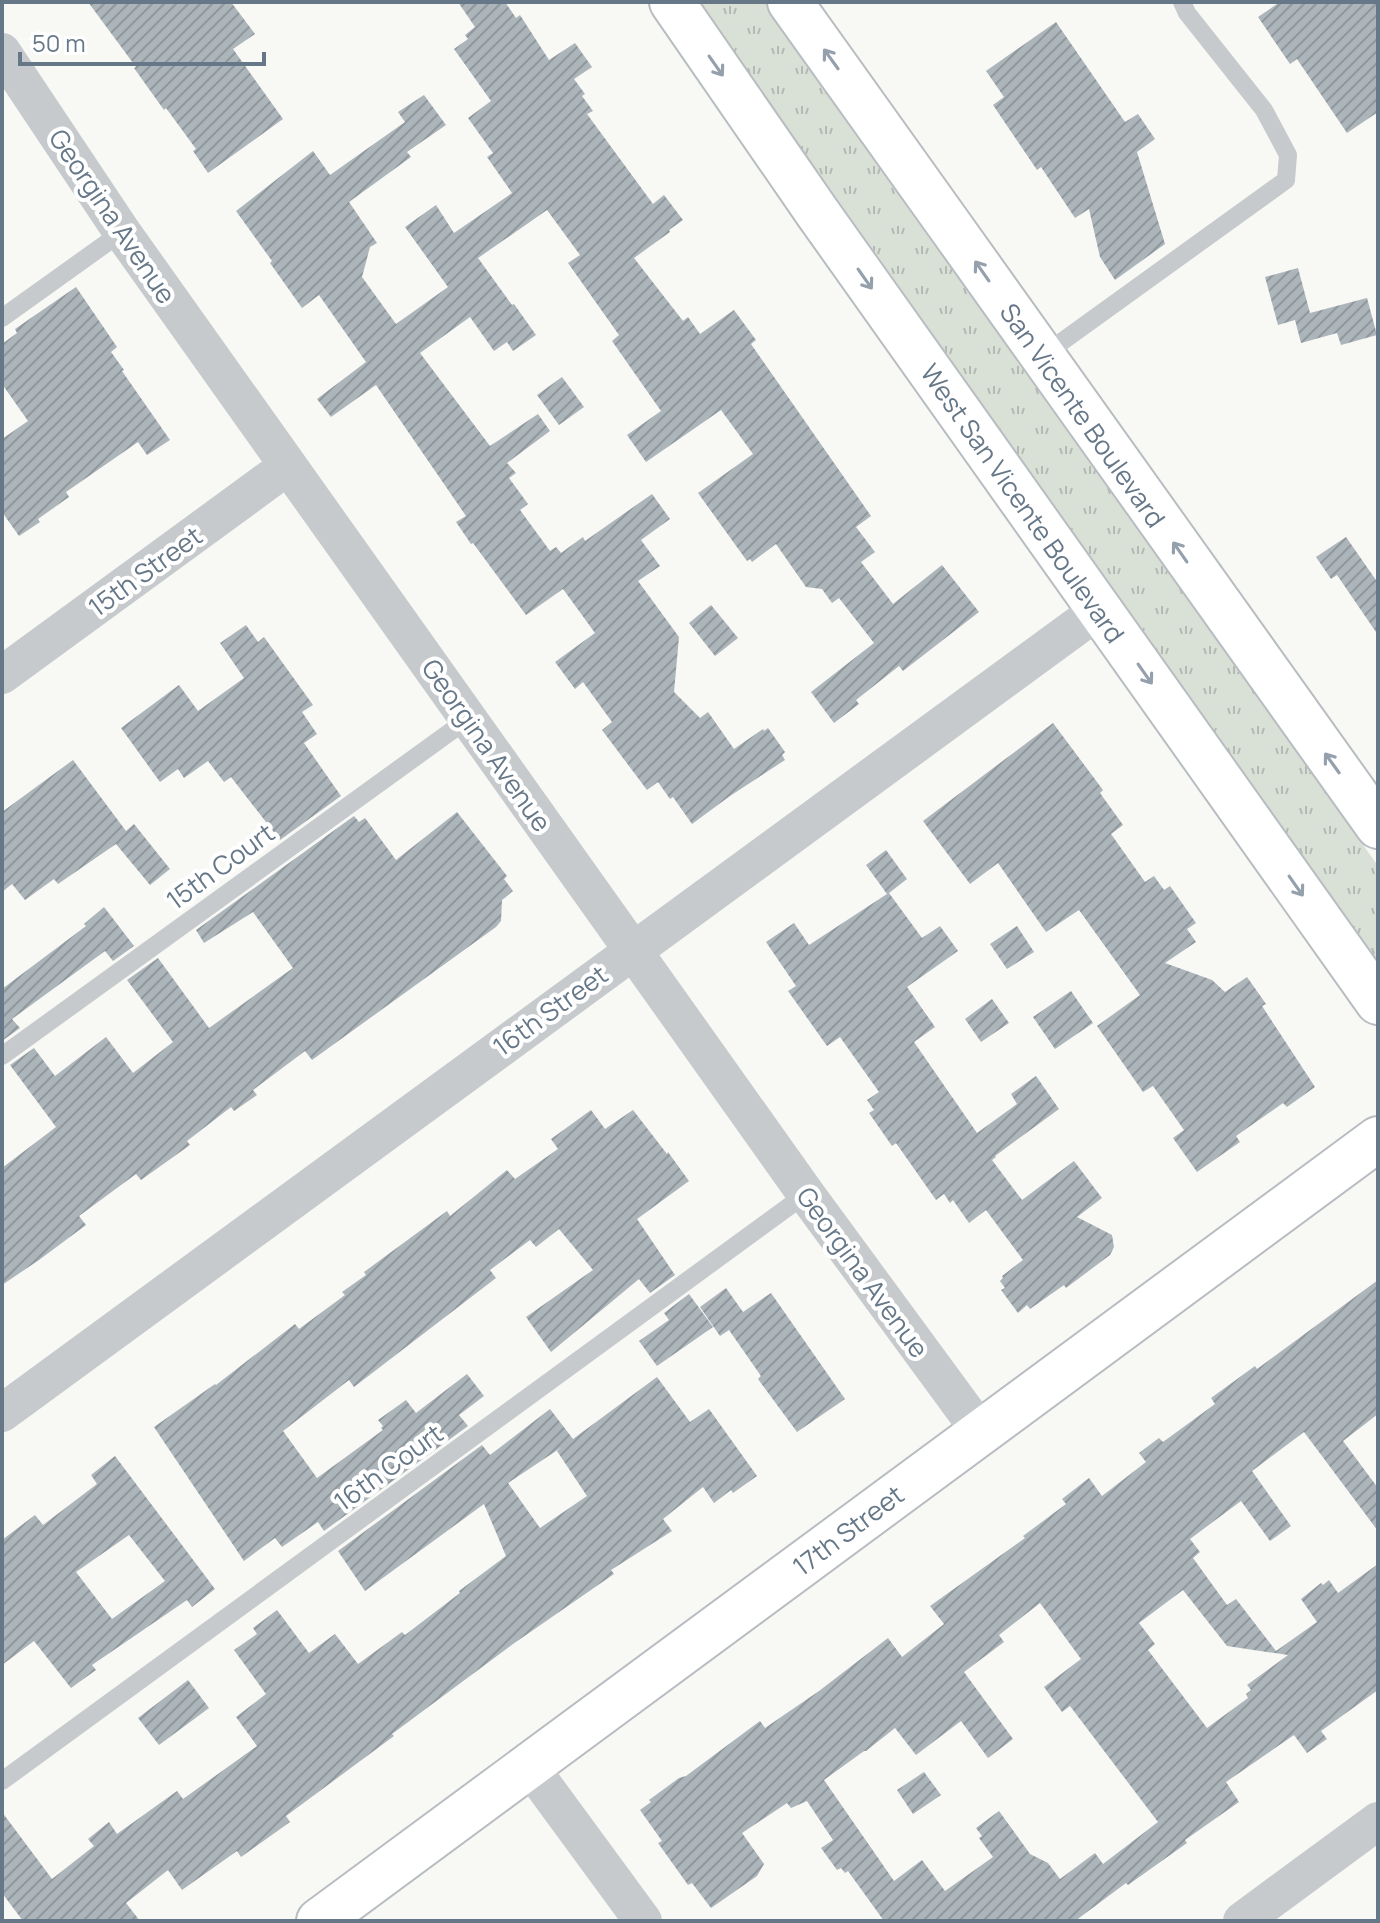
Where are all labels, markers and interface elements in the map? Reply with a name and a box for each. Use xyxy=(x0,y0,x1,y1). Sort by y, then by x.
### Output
scale bar xyxy=(20,16,264,66)
text: 50 m xyxy=(32,26,86,59)
one-way arrow xyxy=(823,49,839,71)
one-way arrow xyxy=(708,55,724,77)
street label: Georgina Avenue xyxy=(41,122,185,310)
one-way arrow xyxy=(974,261,990,283)
one-way arrow xyxy=(857,268,873,290)
street label: San Vicente Boulevard xyxy=(992,296,1174,534)
street label: West San Vicente Boulevard xyxy=(913,356,1133,650)
street label: 15th Street xyxy=(81,517,209,625)
one-way arrow xyxy=(1172,542,1188,564)
street label: Georgina Avenue xyxy=(414,651,560,839)
one-way arrow xyxy=(1137,663,1153,685)
one-way arrow xyxy=(1324,753,1341,774)
street label: 15th Court xyxy=(159,815,281,917)
one-way arrow xyxy=(1287,875,1304,896)
street label: 16th Street xyxy=(485,956,615,1064)
street label: Georgina Avenue xyxy=(789,1179,937,1365)
street label: 16th Court xyxy=(326,1415,450,1519)
street label: 17th Street xyxy=(785,1476,911,1584)

